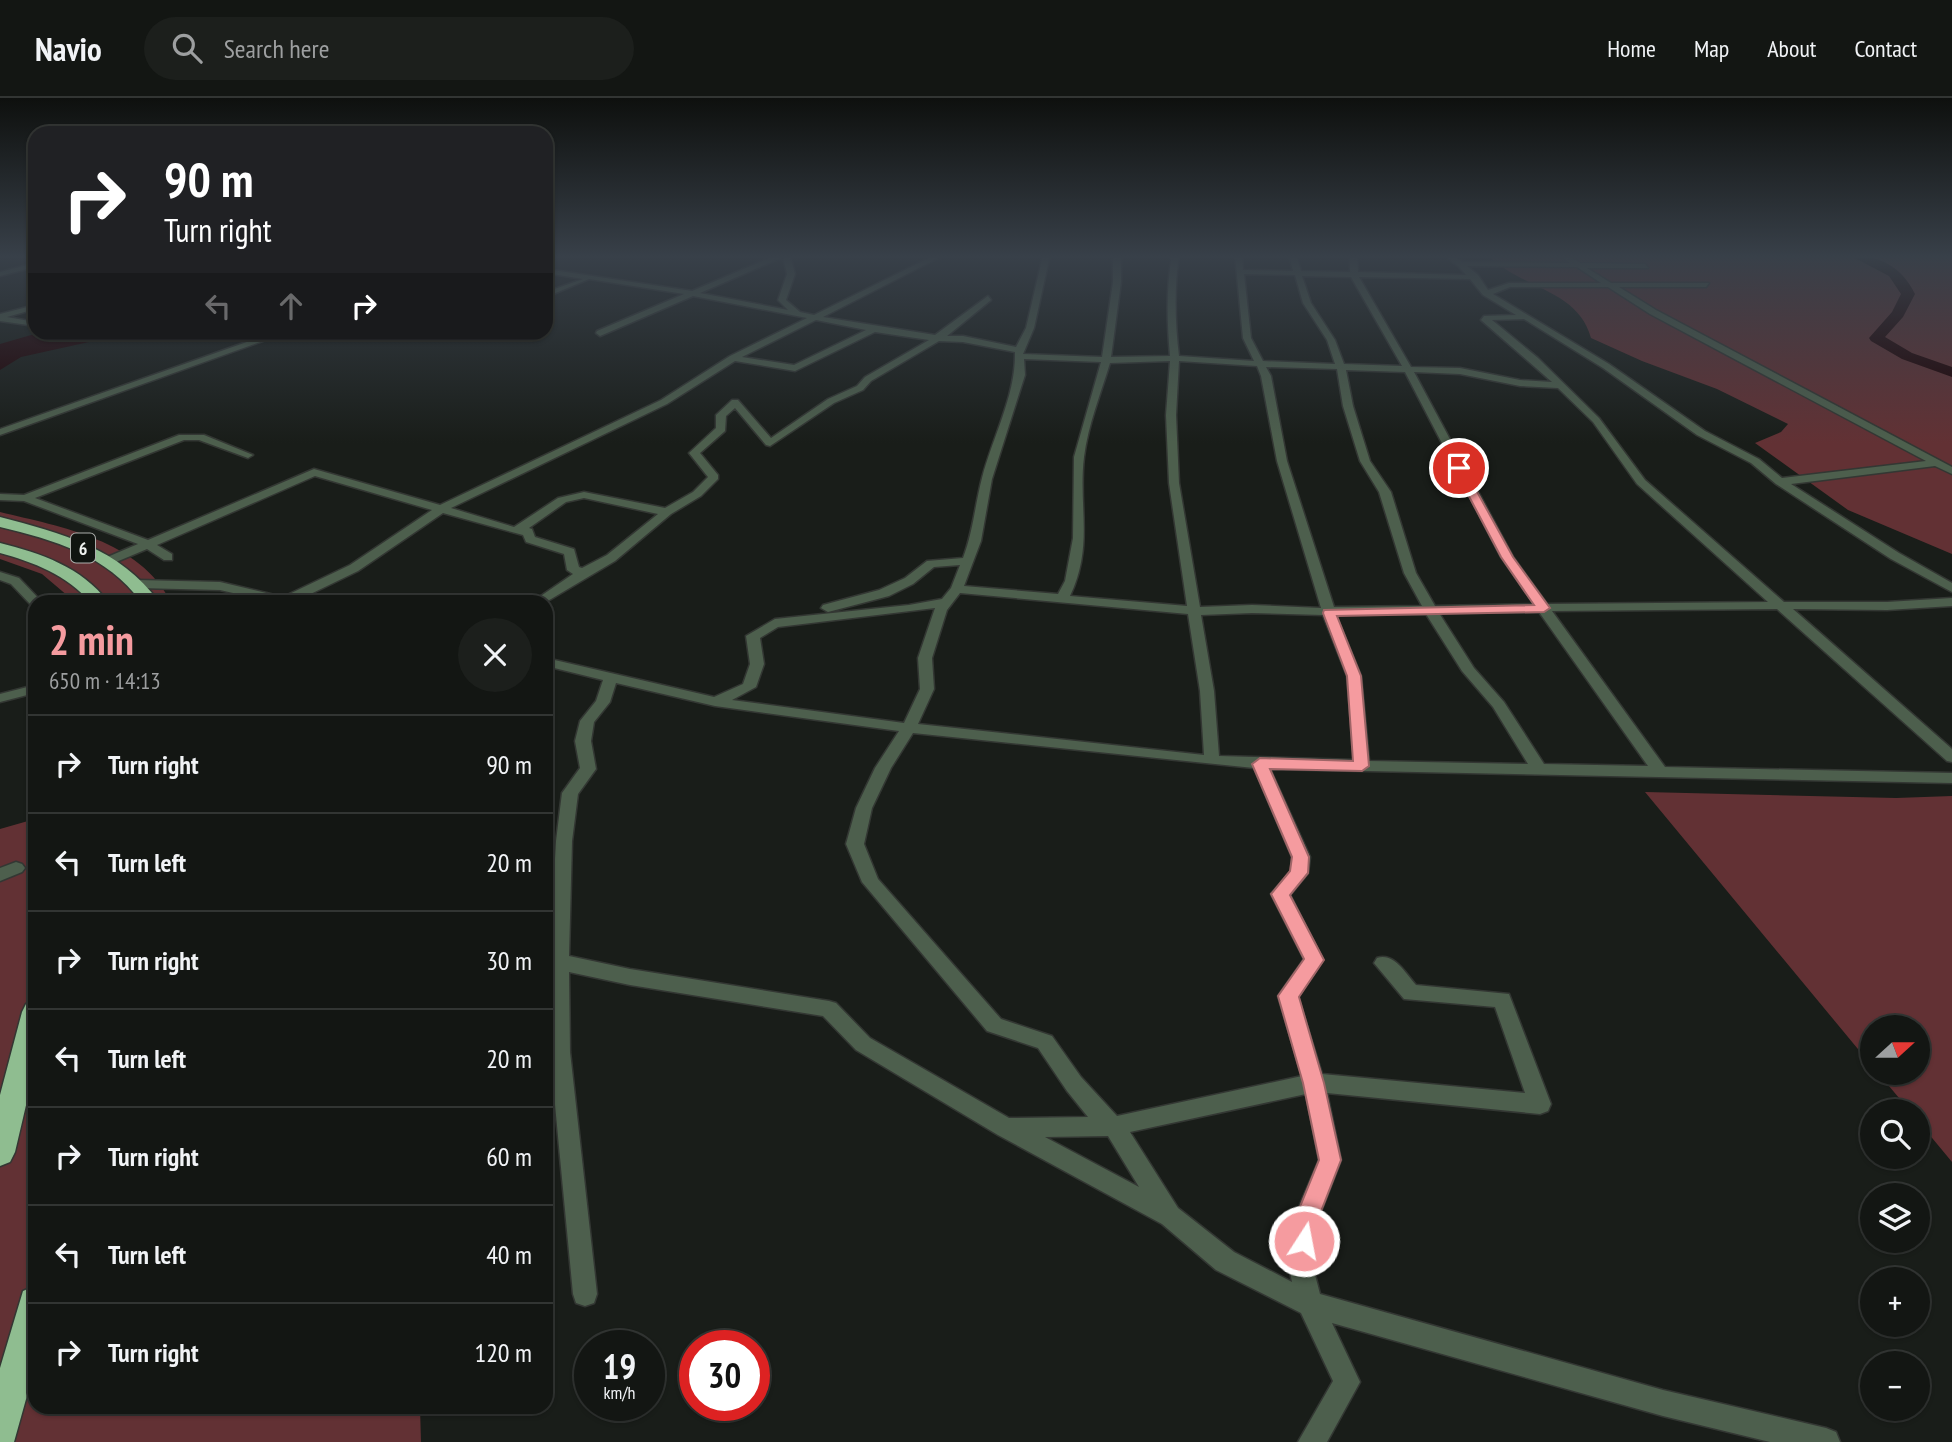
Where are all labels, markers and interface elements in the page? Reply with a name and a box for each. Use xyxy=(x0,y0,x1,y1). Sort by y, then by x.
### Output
search box xyxy=(144,17,634,80)
text: Navio xyxy=(35,27,102,70)
icon: search xyxy=(168,29,206,67)
text: Search here xyxy=(224,32,329,65)
text: Home xyxy=(1607,33,1656,64)
text: Map xyxy=(1694,33,1729,64)
text: About xyxy=(1767,33,1816,64)
text: Contact xyxy=(1854,33,1917,64)
text: 90 m xyxy=(164,147,253,211)
icon: right xyxy=(49,154,140,245)
text: Turn right xyxy=(164,209,272,251)
icon: left xyxy=(199,287,237,325)
icon: ahead xyxy=(272,287,310,325)
icon: right xyxy=(345,287,383,325)
pin xyxy=(1429,438,1489,498)
icon: arrive xyxy=(1440,449,1478,487)
road number: 6 xyxy=(71,534,95,562)
text: 2 min xyxy=(49,612,134,667)
button: close xyxy=(458,618,532,692)
text: 650 m · 14:13 xyxy=(49,666,161,695)
icon: right xyxy=(49,745,87,783)
text: Turn right xyxy=(108,748,199,781)
text: 90 m xyxy=(486,748,532,781)
icon: left xyxy=(49,843,87,881)
text: Turn left xyxy=(108,846,186,879)
text: 20 m xyxy=(486,846,532,879)
icon: right xyxy=(49,941,87,979)
text: Turn right xyxy=(108,944,199,977)
text: 30 m xyxy=(486,944,532,977)
north arrow xyxy=(1860,1015,1930,1085)
map controls xyxy=(1860,1015,1930,1421)
icon: left xyxy=(49,1039,87,1077)
text: Turn left xyxy=(108,1042,186,1075)
text: 20 m xyxy=(486,1042,532,1075)
button: search xyxy=(1860,1099,1930,1169)
icon: right xyxy=(49,1137,87,1175)
text: Turn right xyxy=(108,1140,199,1173)
text: 60 m xyxy=(486,1140,532,1173)
button: layers xyxy=(1860,1183,1930,1253)
position arrow xyxy=(1267,1204,1341,1278)
icon: left xyxy=(49,1235,87,1273)
text: Turn left xyxy=(108,1238,186,1271)
text: 40 m xyxy=(486,1238,532,1271)
button: + xyxy=(1860,1267,1930,1337)
speed limit sign: 30 xyxy=(679,1330,770,1421)
icon: right xyxy=(49,1333,87,1371)
text: Turn right xyxy=(108,1336,199,1369)
text: 120 m xyxy=(474,1336,532,1369)
text: 19 xyxy=(603,1343,636,1389)
button: − xyxy=(1860,1351,1930,1421)
text: km/h xyxy=(604,1381,635,1404)

